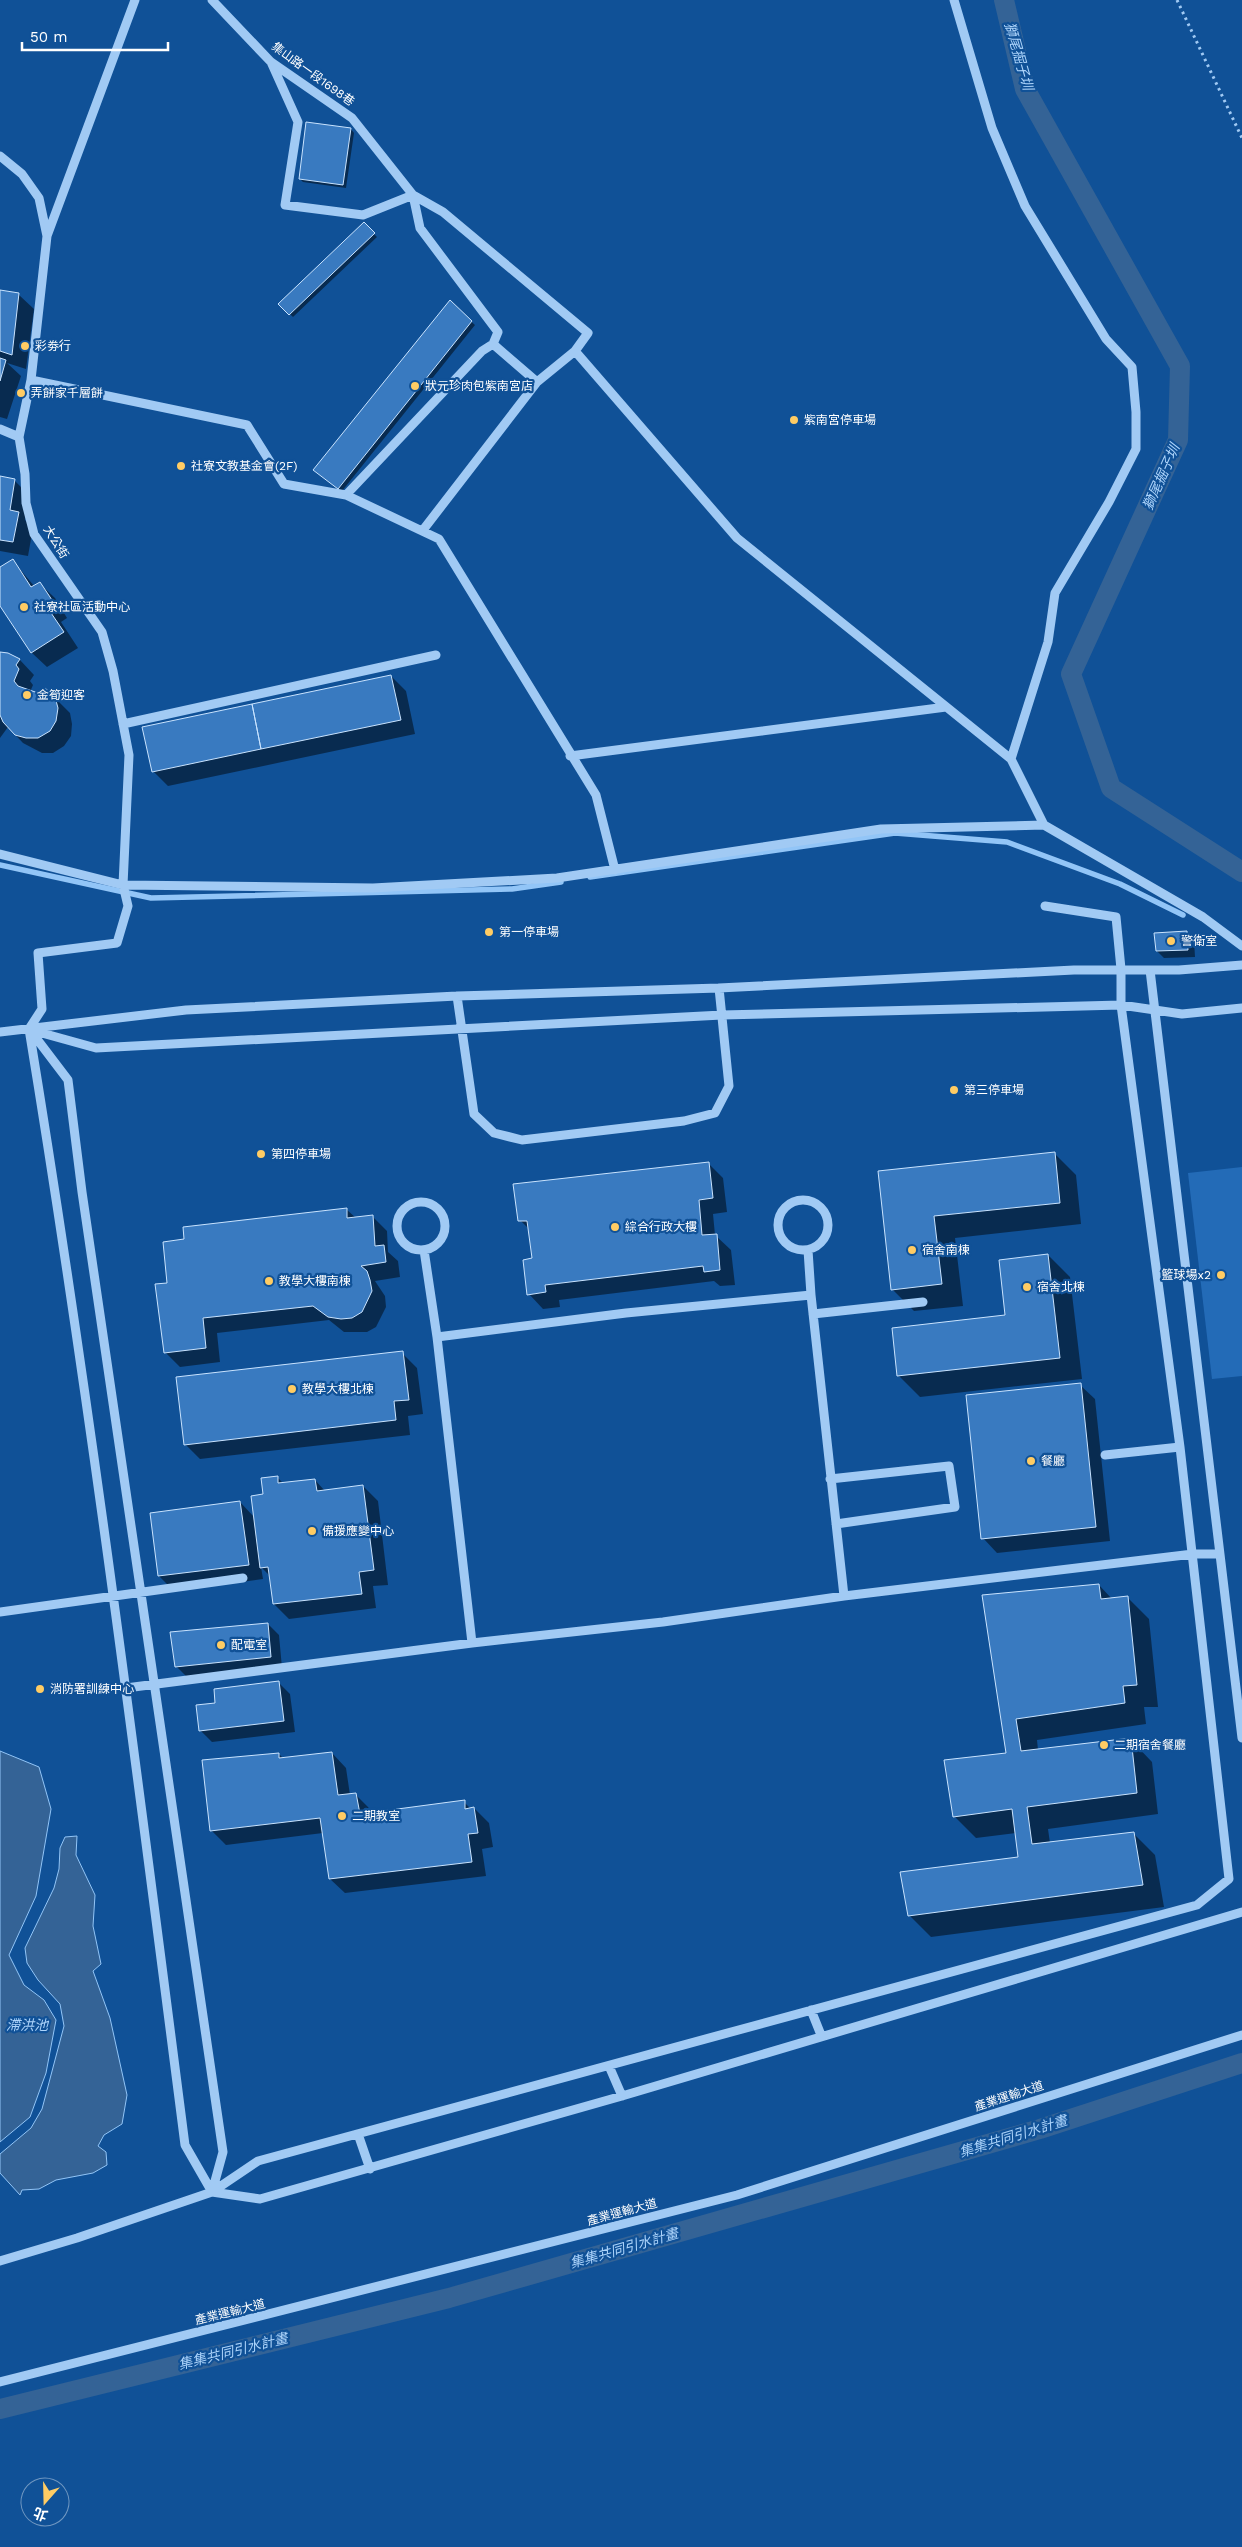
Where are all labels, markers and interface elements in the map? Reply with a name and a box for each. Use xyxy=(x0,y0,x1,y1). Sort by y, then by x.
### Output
scale bar xyxy=(22,20,169,52)
water label: 獅尾掘子圳 xyxy=(1002,20,1037,94)
text: 50 m xyxy=(30,28,67,46)
street label: 集山路一段1698巷 xyxy=(269,39,357,109)
place label: 彩劵行 xyxy=(35,339,71,353)
marker: 彩劵行 xyxy=(19,340,31,352)
place label: 狀元珍肉包紫南宮店 xyxy=(425,379,533,393)
marker: 狀元珍肉包紫南宮店 xyxy=(409,380,421,392)
place label: 弄餅家千層餅 xyxy=(31,386,103,400)
marker: 弄餅家千層餅 xyxy=(15,387,27,399)
place label: 紫南宮停車場 xyxy=(804,413,876,427)
marker: 紫南宮停車場 xyxy=(788,414,800,426)
water label: 獅尾掘子圳 xyxy=(1139,440,1183,512)
place label: 社寮文教基金會(2F) xyxy=(191,459,298,473)
marker: 社寮文教基金會(2F) xyxy=(175,460,187,472)
street label: 大公街 xyxy=(41,523,71,561)
place label: 社寮社區活動中心 xyxy=(34,600,130,614)
marker: 社寮社區活動中心 xyxy=(18,601,30,613)
place label: 金筍迎客 xyxy=(37,688,85,702)
marker: 金筍迎客 xyxy=(21,689,33,701)
place label: 第一停車場 xyxy=(499,925,559,939)
marker: 第一停車場 xyxy=(483,926,495,938)
place label: 警衛室 xyxy=(1181,934,1217,948)
marker: 警衛室 xyxy=(1165,935,1177,947)
place label: 第三停車場 xyxy=(964,1083,1024,1097)
marker: 第三停車場 xyxy=(948,1084,960,1096)
place label: 第四停車場 xyxy=(271,1147,331,1161)
marker: 第四停車場 xyxy=(255,1148,267,1160)
place label: 綜合行政大樓 xyxy=(625,1220,697,1234)
marker: 綜合行政大樓 xyxy=(609,1221,621,1233)
place label: 宿舍南棟 xyxy=(922,1243,970,1257)
marker: 宿舍南棟 xyxy=(906,1244,918,1256)
place label: 籃球場x2 xyxy=(1162,1268,1211,1282)
marker: 籃球場x2 xyxy=(1215,1269,1227,1281)
place label: 教學大樓南棟 xyxy=(279,1274,351,1288)
marker: 教學大樓南棟 xyxy=(263,1275,275,1287)
place label: 宿舍北棟 xyxy=(1037,1280,1085,1294)
marker: 宿舍北棟 xyxy=(1021,1281,1033,1293)
place label: 教學大樓北棟 xyxy=(302,1382,374,1396)
marker: 教學大樓北棟 xyxy=(286,1383,298,1395)
place label: 餐廳 xyxy=(1041,1454,1065,1468)
marker: 餐廳 xyxy=(1025,1455,1037,1467)
place label: 備援應變中心 xyxy=(322,1524,394,1538)
marker: 備援應變中心 xyxy=(306,1525,318,1537)
place label: 配電室 xyxy=(231,1638,267,1652)
marker: 配電室 xyxy=(215,1639,227,1651)
place label: 消防署訓練中心 xyxy=(50,1682,134,1696)
marker: 消防署訓練中心 xyxy=(34,1683,46,1695)
place label: 二期宿舍餐廳 xyxy=(1114,1738,1186,1752)
marker: 二期宿舍餐廳 xyxy=(1098,1739,1110,1751)
place label: 二期教室 xyxy=(352,1809,400,1823)
marker: 二期教室 xyxy=(336,1810,348,1822)
water label: 滯洪池 xyxy=(6,2017,50,2033)
street label: 產業運輸大道 xyxy=(973,2078,1045,2114)
water label: 集集共同引水計畫 xyxy=(957,2111,1071,2160)
street label: 產業運輸大道 xyxy=(585,2196,659,2228)
water label: 集集共同引水計畫 xyxy=(568,2224,682,2271)
street label: 產業運輸大道 xyxy=(193,2296,267,2328)
water label: 集集共同引水計畫 xyxy=(177,2329,291,2372)
north arrow xyxy=(20,2477,70,2527)
text: 北 xyxy=(31,2504,50,2524)

